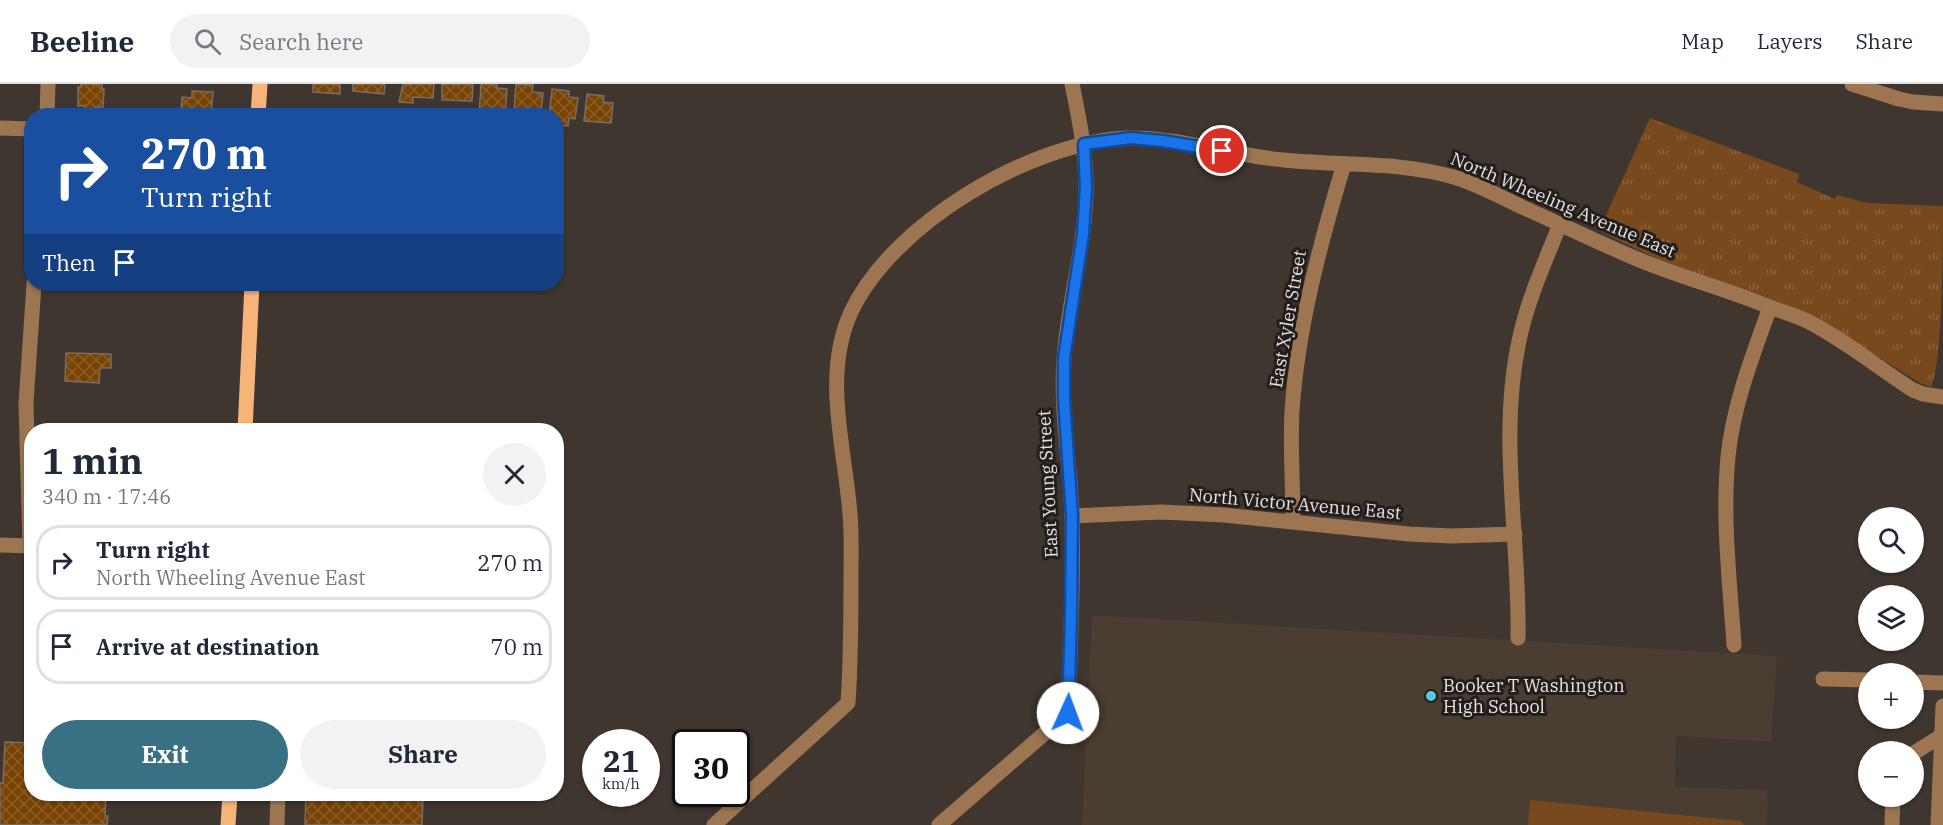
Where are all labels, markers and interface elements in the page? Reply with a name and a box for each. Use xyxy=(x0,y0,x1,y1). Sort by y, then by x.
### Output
search box xyxy=(170,14,590,68)
text: Beeline xyxy=(30,23,134,60)
icon: search xyxy=(191,25,224,58)
text: Search here xyxy=(239,27,363,56)
text: Map xyxy=(1681,27,1724,55)
text: Layers xyxy=(1757,27,1823,55)
text: Share xyxy=(1856,27,1913,55)
pin xyxy=(1196,125,1247,176)
text: 270 m xyxy=(141,126,267,181)
icon: right xyxy=(42,132,120,210)
icon: arrive xyxy=(1205,134,1238,167)
street label: North Wheeling Avenue East xyxy=(1447,147,1679,262)
text: Turn right xyxy=(141,179,272,214)
icon: arrive xyxy=(108,246,141,279)
text: Then xyxy=(42,248,96,277)
street label: East Xyler Street xyxy=(1264,248,1311,390)
street label: East Young Street xyxy=(1032,410,1063,559)
text: 1 min xyxy=(42,437,143,484)
button: close xyxy=(483,443,546,506)
text: 340 m · 17:46 xyxy=(42,483,171,510)
street label: North Victor Avenue East xyxy=(1188,483,1402,524)
map controls xyxy=(1858,507,1924,807)
button: search xyxy=(1858,507,1924,573)
text: Turn right xyxy=(96,535,210,564)
icon: right xyxy=(45,546,78,579)
text: 270 m xyxy=(477,548,543,577)
text: North Wheeling Avenue East xyxy=(96,564,365,591)
button: layers xyxy=(1858,585,1924,651)
icon: arrive xyxy=(45,630,78,663)
text: Arrive at destination xyxy=(96,632,319,661)
text: 70 m xyxy=(491,632,543,661)
button: + xyxy=(1858,663,1924,729)
place label: Booker T Washington High School xyxy=(1443,674,1625,718)
position arrow xyxy=(1036,681,1100,745)
marker: Booker T Washington High School xyxy=(1424,689,1438,703)
button: Exit xyxy=(42,720,288,789)
button: Share xyxy=(300,720,546,789)
speed limit sign: 30 xyxy=(672,729,750,807)
text: 21 xyxy=(603,741,639,780)
button: − xyxy=(1858,741,1924,807)
text: km/h xyxy=(602,774,640,793)

